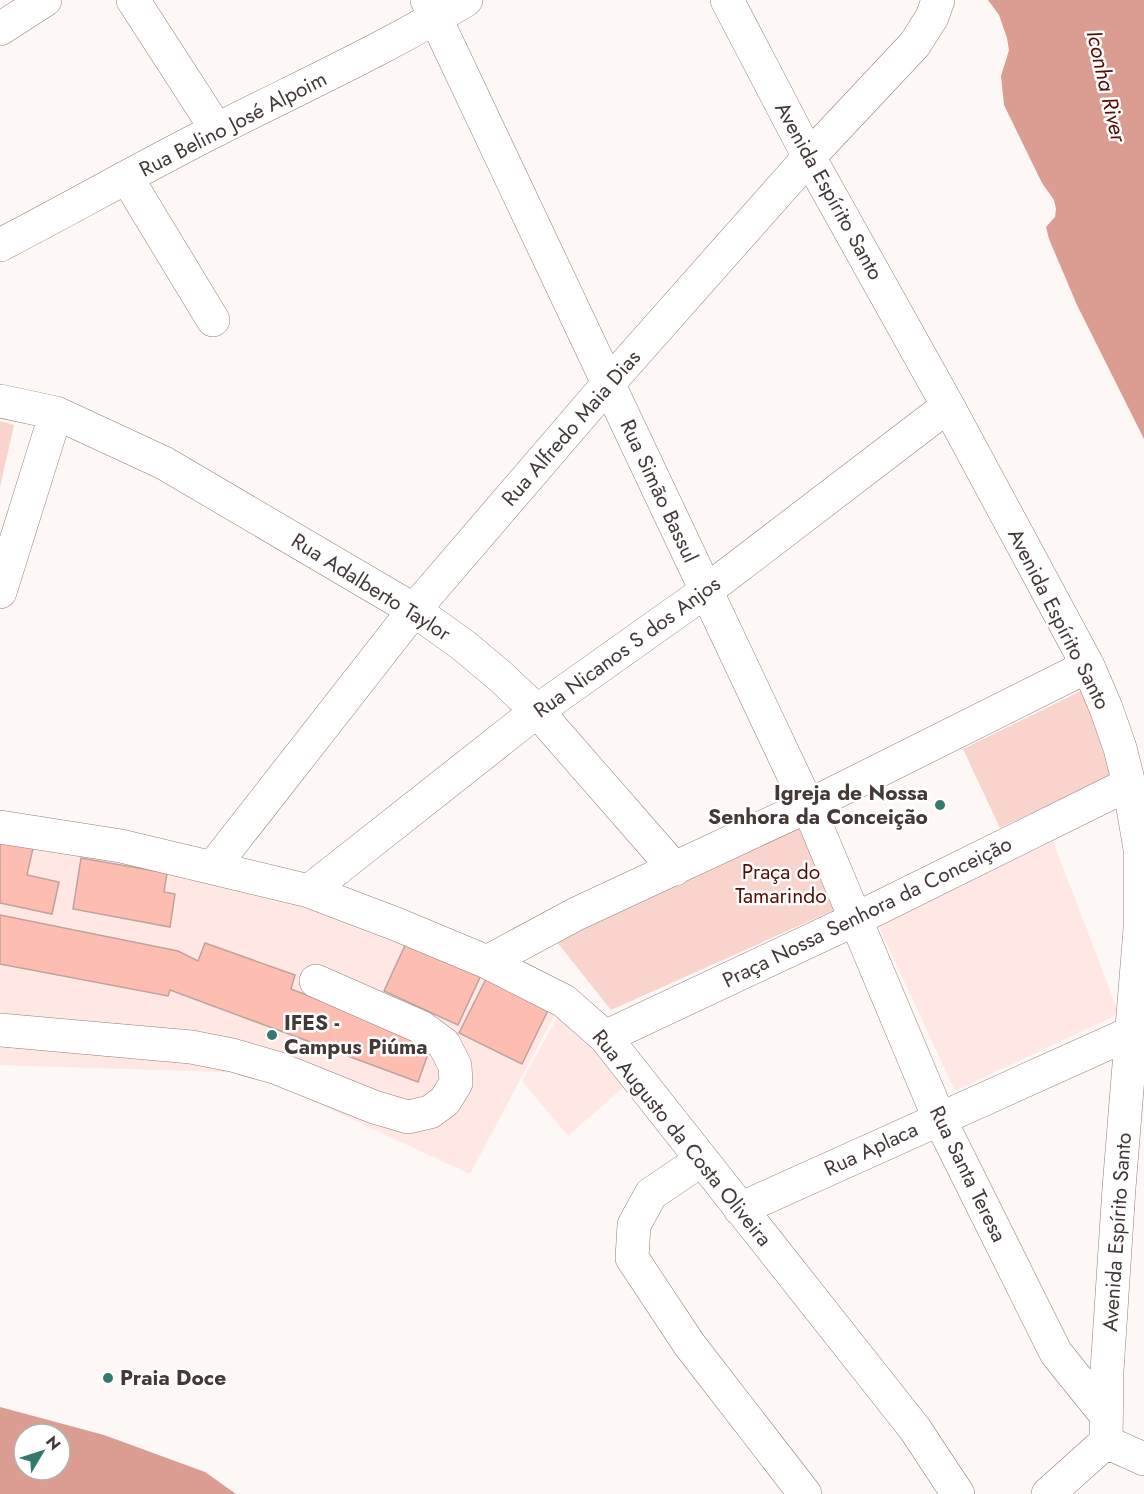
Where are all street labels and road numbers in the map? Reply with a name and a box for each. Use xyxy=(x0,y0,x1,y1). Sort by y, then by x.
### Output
street label: Rua Belino José Alpoim xyxy=(134,64,332,184)
street label: Avenida Espírito Santo xyxy=(768,96,890,286)
street label: Rua Alfredo Maia Dias xyxy=(495,343,647,513)
street label: Rua Simão Bassul xyxy=(613,414,705,568)
street label: Avenida Espírito Santo xyxy=(1000,523,1118,715)
street label: Rua Adalberto Taylor xyxy=(285,526,457,649)
street label: Rua Nicanos S dos Anjos xyxy=(527,569,727,725)
street label: Praça Nossa Senhora da Conceição xyxy=(717,829,1017,995)
street label: Rua Augusto da Costa Oliveira xyxy=(585,1023,779,1253)
street label: Rua Santa Teresa xyxy=(922,1101,1014,1247)
street label: Rua Aplaca xyxy=(819,1114,923,1184)
street label: Avenida Espírito Santo xyxy=(1095,1131,1139,1333)

